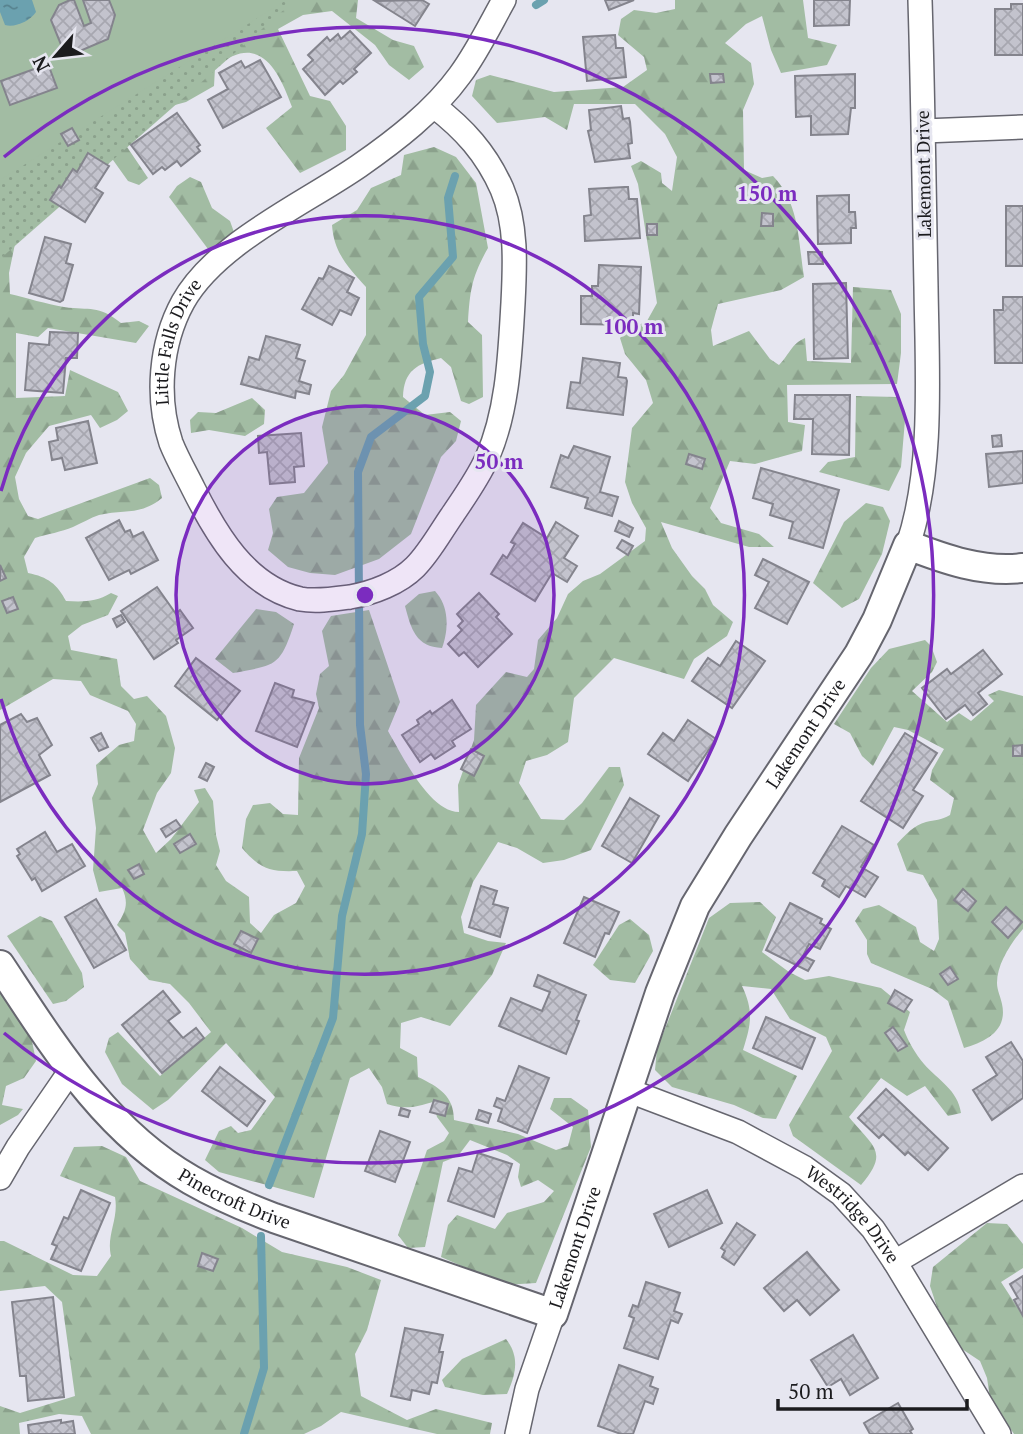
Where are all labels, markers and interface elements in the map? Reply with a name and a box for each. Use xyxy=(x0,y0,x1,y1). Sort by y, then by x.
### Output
north arrow xyxy=(21,21,91,91)
text: N xyxy=(26,51,55,76)
street label: Lakemont Drive xyxy=(910,110,936,238)
text: 150 m xyxy=(737,179,798,207)
street label: Little Falls Drive xyxy=(149,273,206,406)
text: 100 m xyxy=(603,312,664,340)
text: 50 m xyxy=(475,447,524,475)
centre of rings xyxy=(353,583,377,607)
street label: Lakemont Drive xyxy=(760,673,850,793)
street label: Westridge Drive xyxy=(801,1160,906,1268)
street label: Pinecroft Drive xyxy=(174,1162,294,1234)
street label: Lakemont Drive xyxy=(543,1183,606,1311)
scale bar xyxy=(778,1368,967,1412)
text: 50 m xyxy=(788,1377,834,1405)

